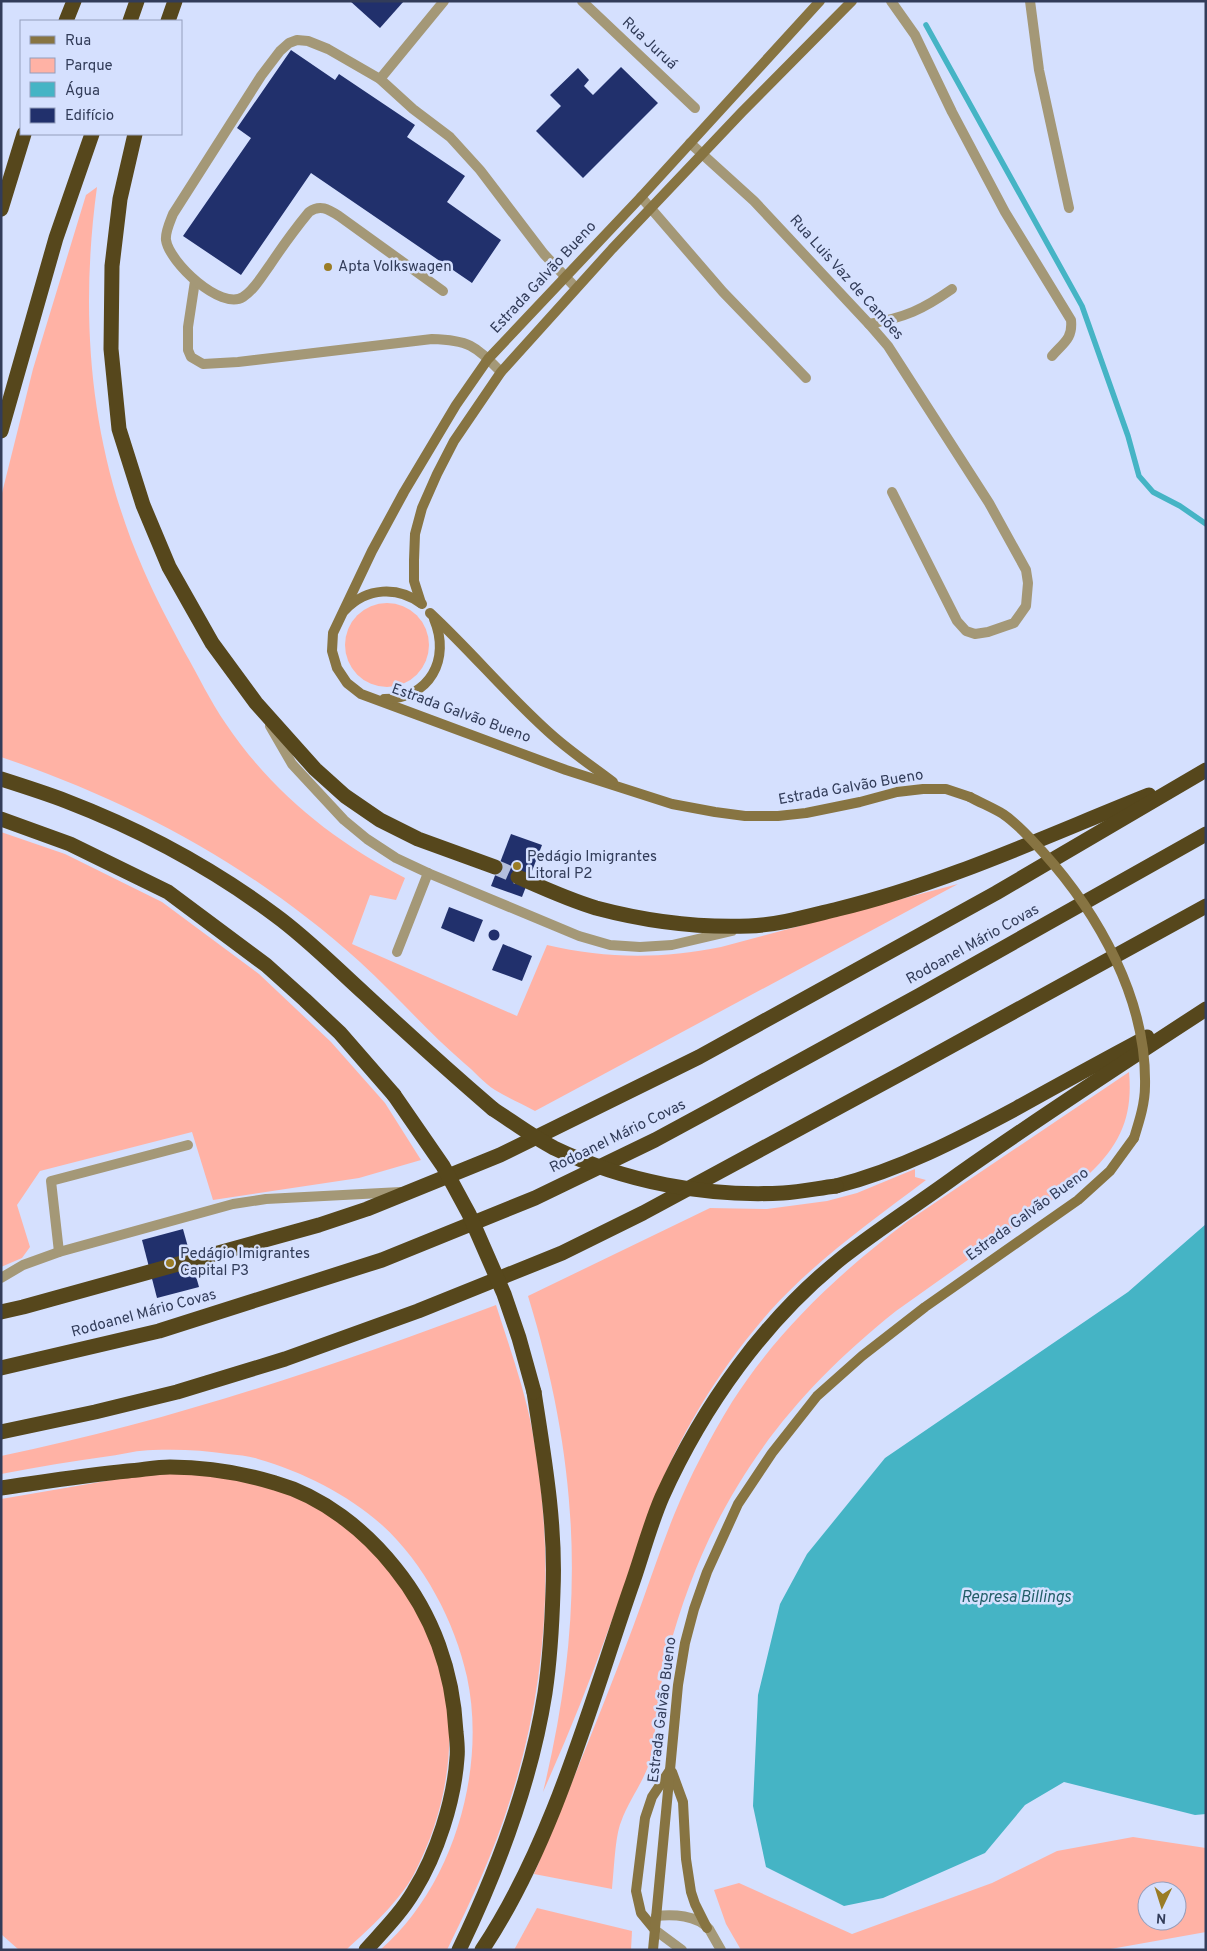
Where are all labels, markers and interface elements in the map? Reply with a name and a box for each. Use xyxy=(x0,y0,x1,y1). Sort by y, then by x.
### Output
street label: Rua Juruá xyxy=(617,14,681,74)
legend xyxy=(20,20,182,135)
text: Rua xyxy=(65,32,91,51)
text: Parque xyxy=(65,57,113,76)
text: Água xyxy=(65,81,100,101)
text: Edifício xyxy=(65,107,114,126)
street label: Rua Luis Vaz de Camões xyxy=(785,211,907,345)
street label: Estrada Galvão Bueno xyxy=(487,218,601,338)
place label: Apta Volkswagen xyxy=(338,258,452,277)
marker: Apta Volkswagen xyxy=(322,261,334,273)
street label: Estrada Galvão Bueno xyxy=(389,680,533,748)
street label: Estrada Galvão Bueno xyxy=(777,766,925,810)
place label: Pedágio Imigrantes Litoral P2 xyxy=(527,848,657,884)
marker: Pedágio Imigrantes Litoral P2 xyxy=(511,860,523,872)
street label: Rodoanel Mário Covas xyxy=(903,901,1043,989)
street label: Rodoanel Mário Covas xyxy=(547,1096,689,1178)
street label: Estrada Galvão Bueno xyxy=(963,1164,1093,1266)
place label: Pedágio Imigrantes Capital P3 xyxy=(180,1245,310,1281)
marker: Pedágio Imigrantes Capital P3 xyxy=(164,1257,176,1269)
street label: Rodoanel Mário Covas xyxy=(69,1286,219,1342)
water label: Represa Billings xyxy=(961,1588,1072,1608)
street label: Estrada Galvão Bueno xyxy=(645,1636,681,1784)
north arrow xyxy=(1137,1881,1187,1931)
text: N xyxy=(1156,1909,1167,1926)

